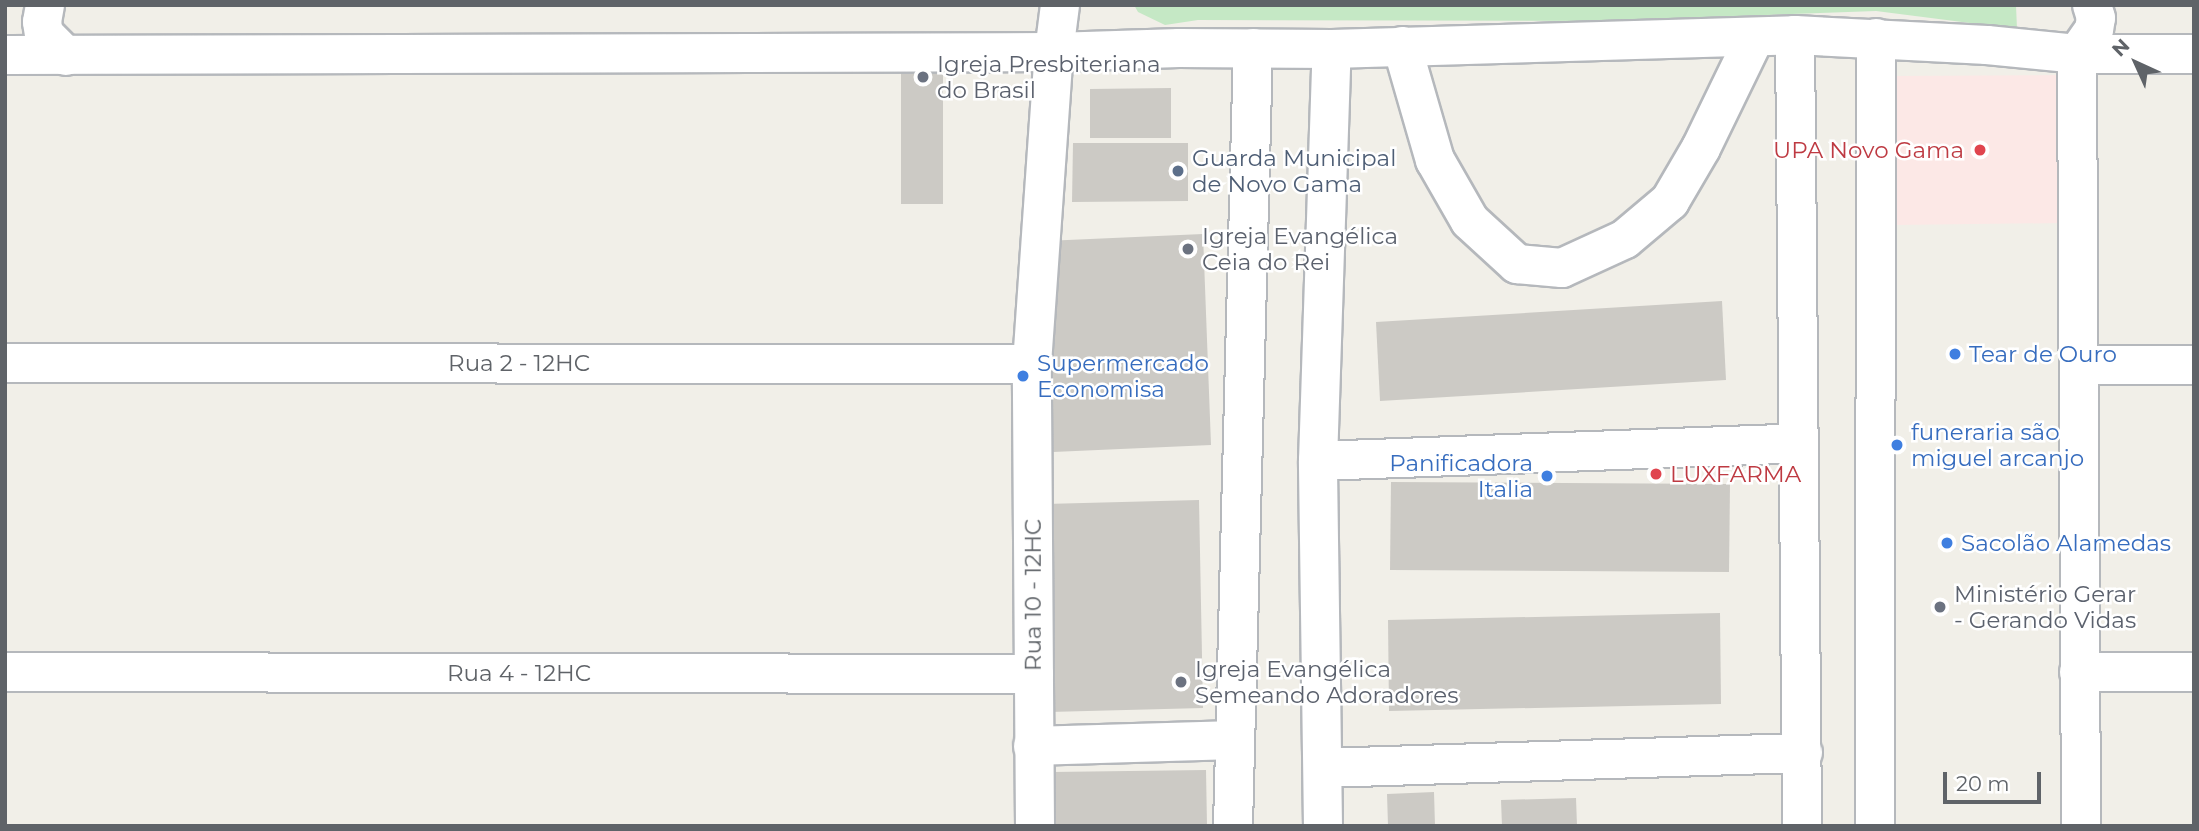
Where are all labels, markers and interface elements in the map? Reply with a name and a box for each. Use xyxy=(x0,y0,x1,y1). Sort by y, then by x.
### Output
north arrow xyxy=(2101,28,2171,98)
text: N xyxy=(2107,34,2134,61)
place label: Igreja Presbiteriana do Brasil xyxy=(937,50,1161,104)
marker: Igreja Presbiteriana do Brasil xyxy=(915,69,931,85)
place label: UPA Novo Gama xyxy=(1773,136,1964,164)
marker: UPA Novo Gama xyxy=(1970,140,1990,160)
place label: Guarda Municipal de Novo Gama xyxy=(1192,144,1396,198)
marker: Guarda Municipal de Novo Gama xyxy=(1170,163,1186,179)
place label: Igreja Evangélica Ceia do Rei xyxy=(1202,222,1398,276)
marker: Igreja Evangélica Ceia do Rei xyxy=(1180,241,1196,257)
place label: Tear de Ouro xyxy=(1969,340,2117,368)
marker: Tear de Ouro xyxy=(1947,346,1963,362)
street label: Rua 2 - 12HC xyxy=(448,349,590,377)
place label: Supermercado Economisa xyxy=(1037,349,1209,403)
marker: Supermercado Economisa xyxy=(1015,368,1031,384)
place label: funeraria são miguel arcanjo xyxy=(1911,418,2084,472)
marker: funeraria são miguel arcanjo xyxy=(1889,437,1905,453)
place label: Panificadora Italia xyxy=(1389,449,1533,503)
place label: LUXFARMA xyxy=(1670,460,1801,488)
marker: LUXFARMA xyxy=(1648,466,1664,482)
marker: Panificadora Italia xyxy=(1539,468,1555,484)
street label: Rua 10 - 12HC xyxy=(1019,519,1047,671)
place label: Sacolão Alamedas xyxy=(1961,529,2171,557)
marker: Sacolão Alamedas xyxy=(1939,535,1955,551)
place label: Ministério Gerar - Gerando Vidas xyxy=(1954,580,2136,634)
marker: Ministério Gerar - Gerando Vidas xyxy=(1932,599,1948,615)
place label: Igreja Evangélica Semeando Adoradores xyxy=(1195,655,1458,709)
street label: Rua 4 - 12HC xyxy=(447,659,591,687)
marker: Igreja Evangélica Semeando Adoradores xyxy=(1173,674,1189,690)
scale bar xyxy=(1947,758,2045,802)
text: 20 m xyxy=(1956,771,2010,796)

